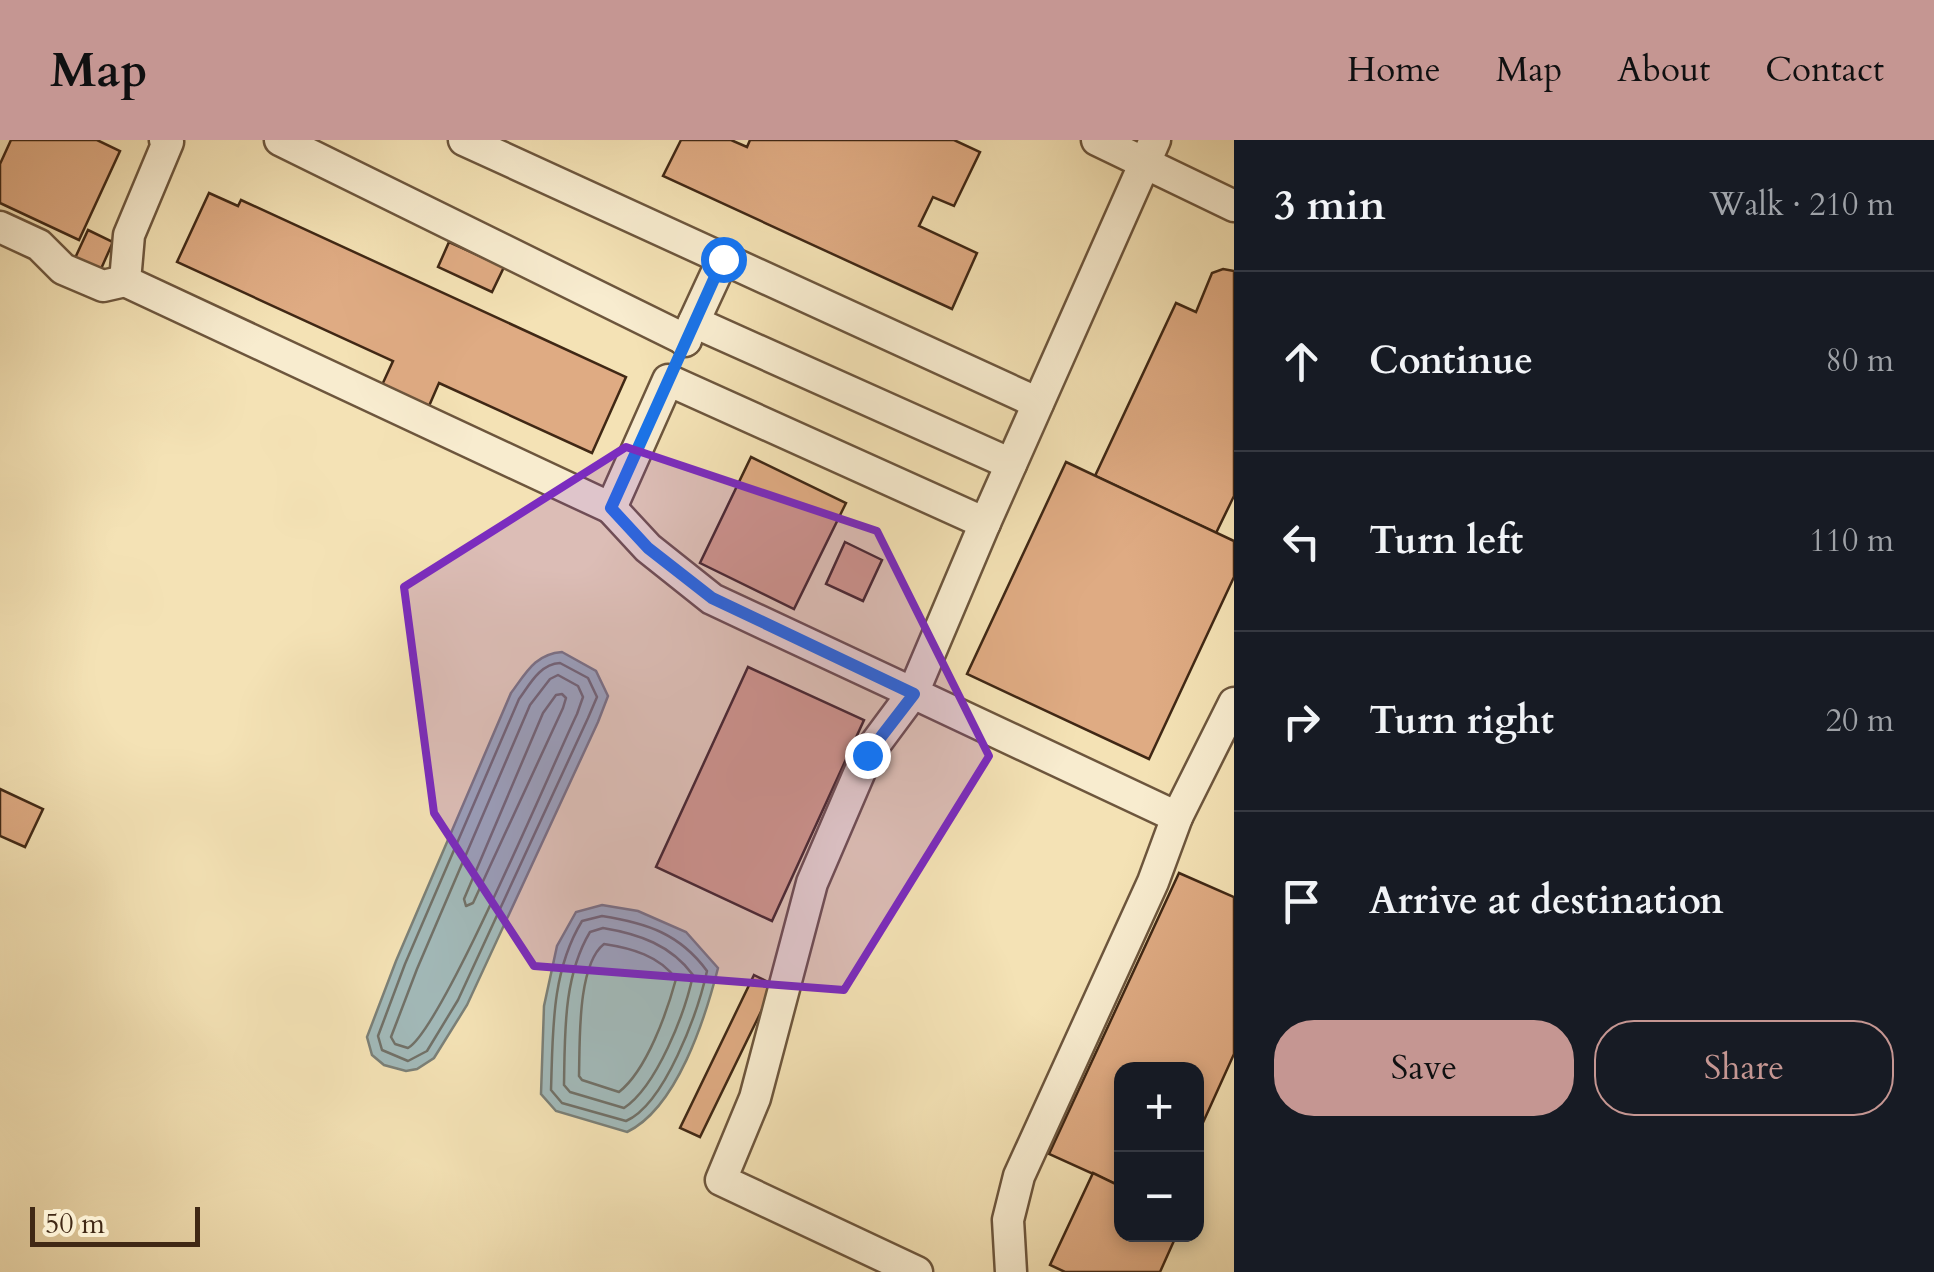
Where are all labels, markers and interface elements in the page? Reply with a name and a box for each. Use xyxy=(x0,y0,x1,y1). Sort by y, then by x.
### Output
text: Map xyxy=(50,38,148,103)
text: Home xyxy=(1347,46,1441,94)
text: Map xyxy=(1496,46,1562,94)
text: About xyxy=(1617,46,1710,94)
text: Contact xyxy=(1765,46,1884,94)
text: 3 min xyxy=(1274,177,1386,234)
text: Walk · 210 m xyxy=(1709,183,1894,227)
route start xyxy=(701,237,747,283)
icon: ahead xyxy=(1274,334,1329,389)
text: Continue xyxy=(1369,335,1533,387)
text: 80 m xyxy=(1826,339,1894,383)
icon: left xyxy=(1274,514,1329,569)
text: Turn left xyxy=(1369,515,1523,567)
text: 110 m xyxy=(1809,519,1894,563)
icon: right xyxy=(1274,694,1329,749)
text: Turn right xyxy=(1369,695,1554,747)
text: 20 m xyxy=(1826,699,1894,743)
route end xyxy=(845,733,891,779)
icon: arrive xyxy=(1274,874,1329,929)
text: Arrive at destination xyxy=(1369,875,1724,927)
button: Save xyxy=(1274,1020,1574,1116)
button: Share xyxy=(1594,1020,1894,1116)
map controls xyxy=(1114,1062,1204,1242)
button: + xyxy=(1114,1062,1204,1152)
button: − xyxy=(1114,1152,1204,1242)
scale bar xyxy=(30,1202,200,1246)
text: 50 m xyxy=(45,1205,105,1243)

